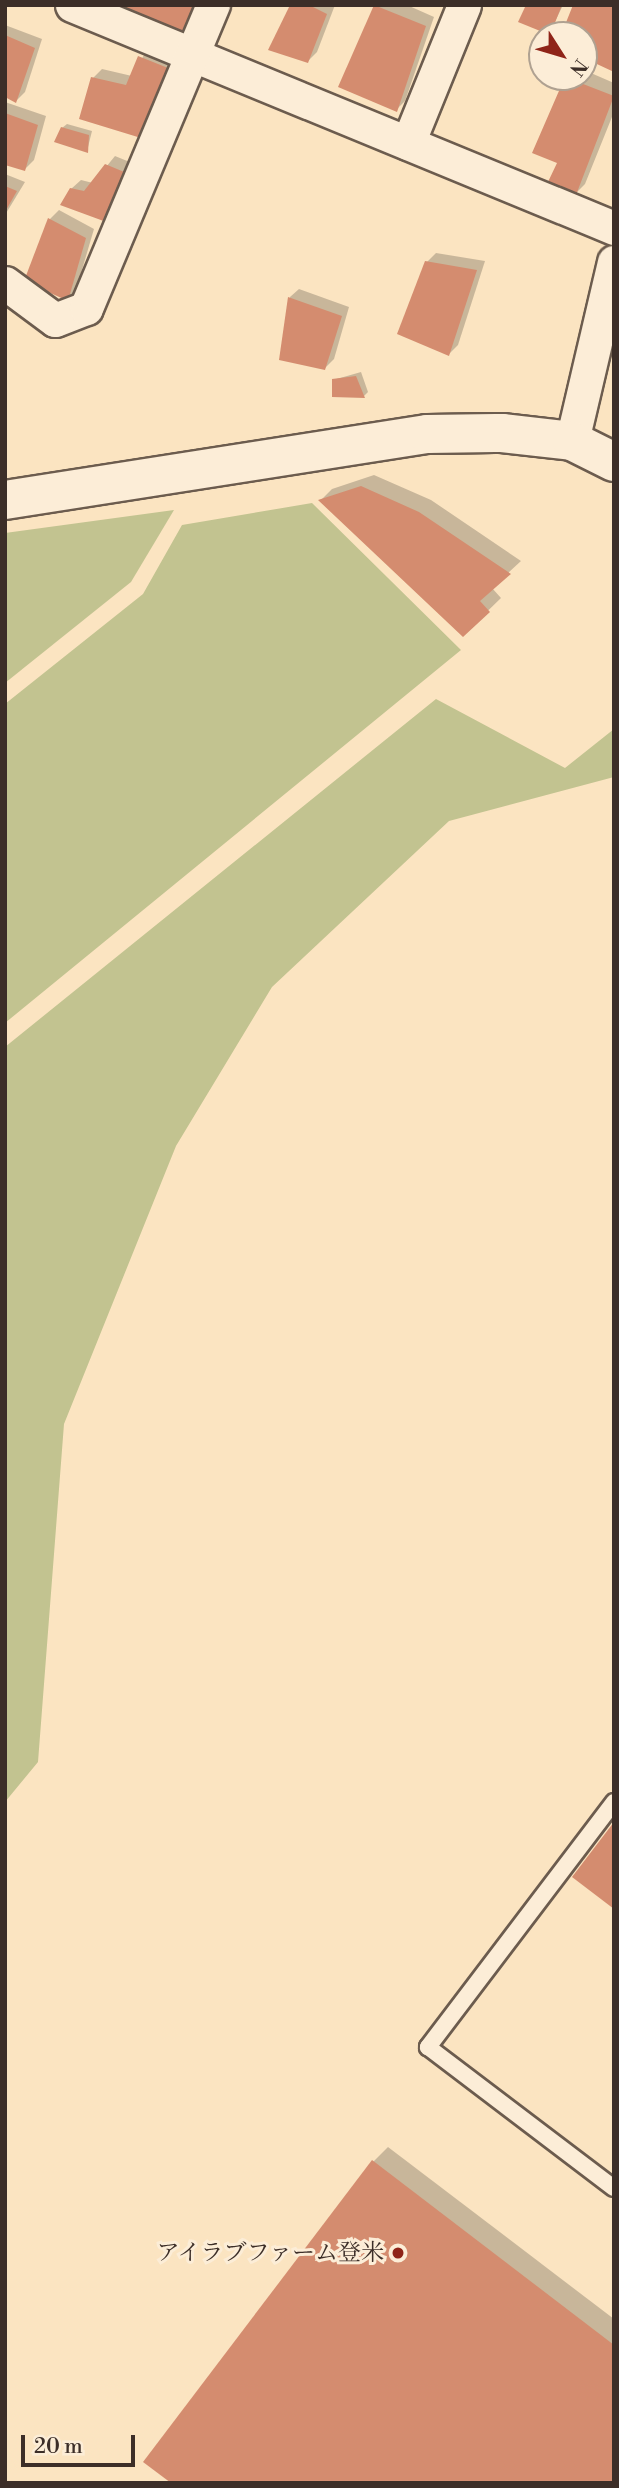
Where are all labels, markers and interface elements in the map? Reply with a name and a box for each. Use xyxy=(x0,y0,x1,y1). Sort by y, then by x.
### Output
north arrow xyxy=(528,21,598,91)
text: N xyxy=(564,54,592,81)
place label: アイラブファーム登米 xyxy=(154,2239,384,2267)
marker: アイラブファーム登米 xyxy=(390,2245,406,2261)
scale bar xyxy=(24,2422,138,2466)
text: 20 m xyxy=(34,2434,83,2460)

